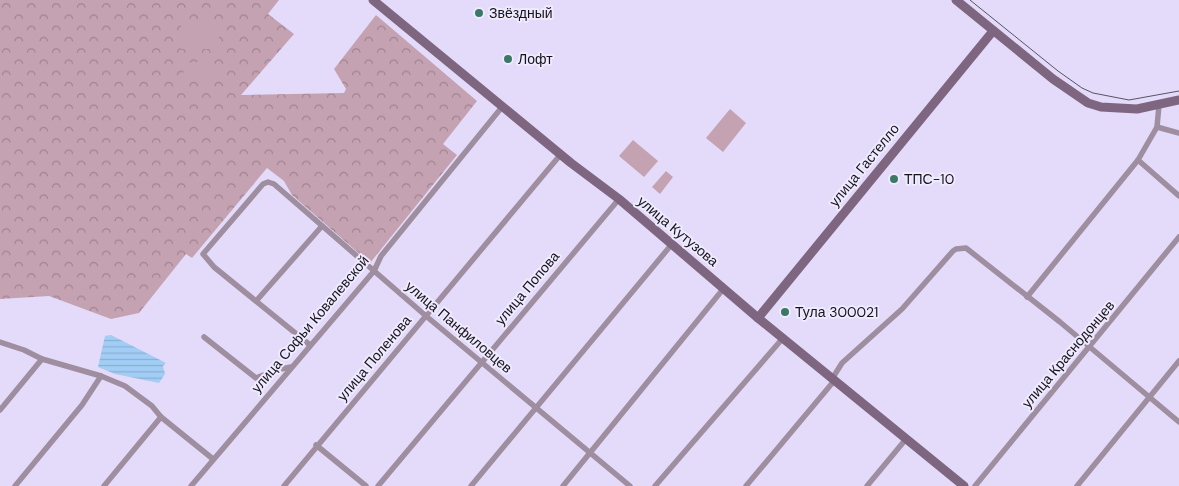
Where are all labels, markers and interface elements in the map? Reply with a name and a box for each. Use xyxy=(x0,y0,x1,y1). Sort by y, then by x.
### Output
place label: Звёздный xyxy=(489,4,553,22)
marker: Звёздный xyxy=(473,7,485,19)
place label: Лофт xyxy=(518,50,553,68)
marker: Лофт xyxy=(502,53,514,65)
street label: улица Гастелло xyxy=(825,120,903,210)
place label: ТПС-10 xyxy=(904,170,954,188)
marker: ТПС-10 xyxy=(888,173,900,185)
street label: улица Кутузова xyxy=(634,192,722,270)
street label: улица Попова xyxy=(491,247,563,328)
street label: улица Софьи Ковалевской xyxy=(247,252,373,396)
street label: улица Панфиловцев xyxy=(402,277,516,377)
street label: улица Краснодонцев xyxy=(1018,297,1118,411)
place label: Тула 300021 xyxy=(795,303,878,321)
marker: Тула 300021 xyxy=(779,306,791,318)
street label: улица Поленова xyxy=(333,311,415,404)

